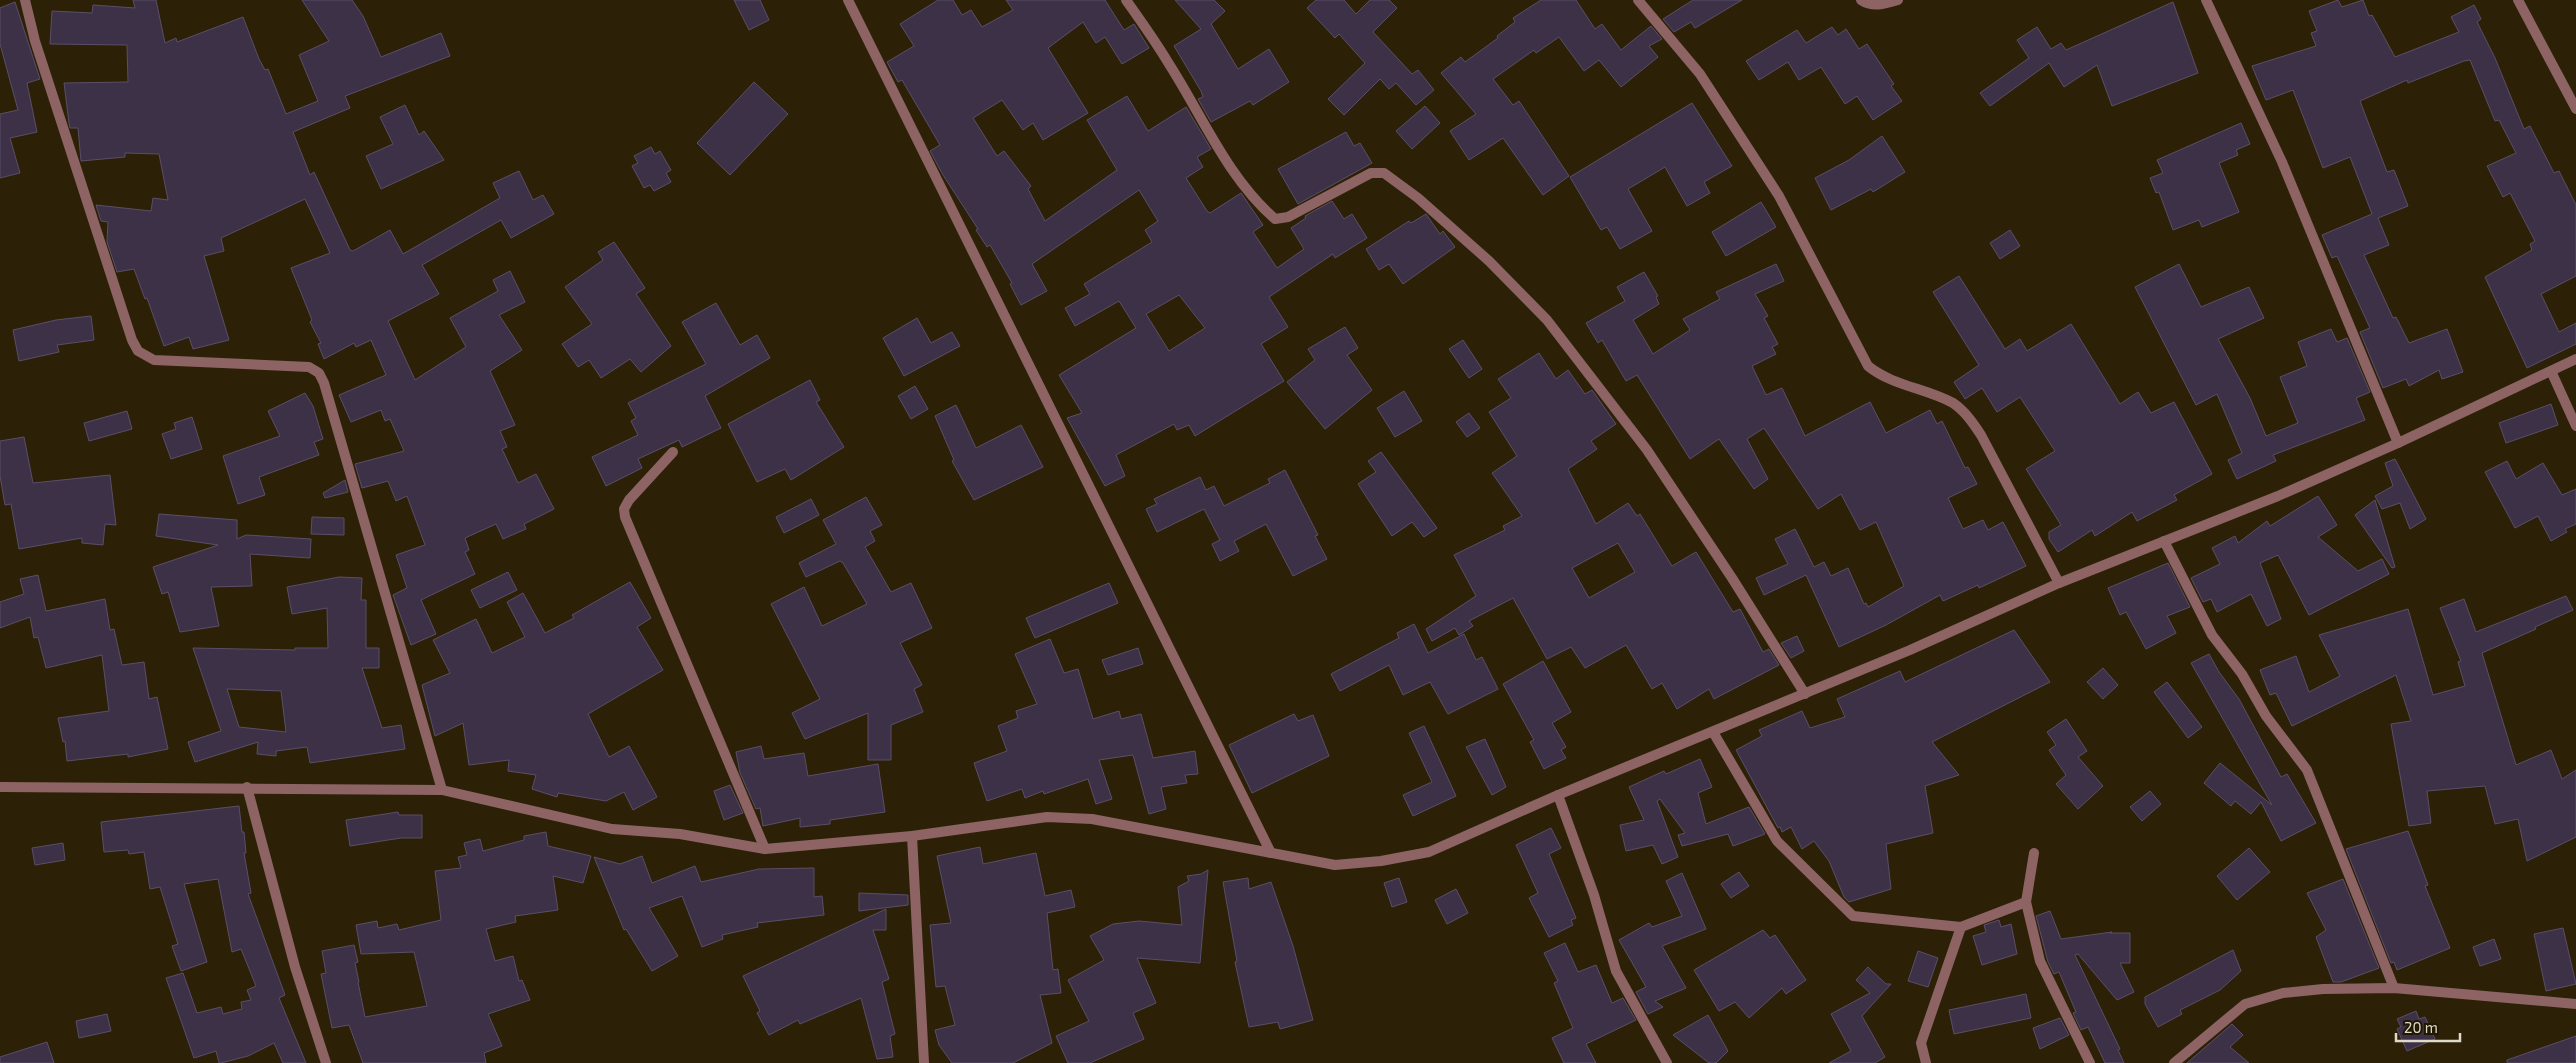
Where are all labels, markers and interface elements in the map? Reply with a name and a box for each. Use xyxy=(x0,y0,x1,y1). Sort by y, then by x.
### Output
scale bar xyxy=(2396,1010,2460,1042)
text: 20 m xyxy=(2404,1018,2438,1036)

